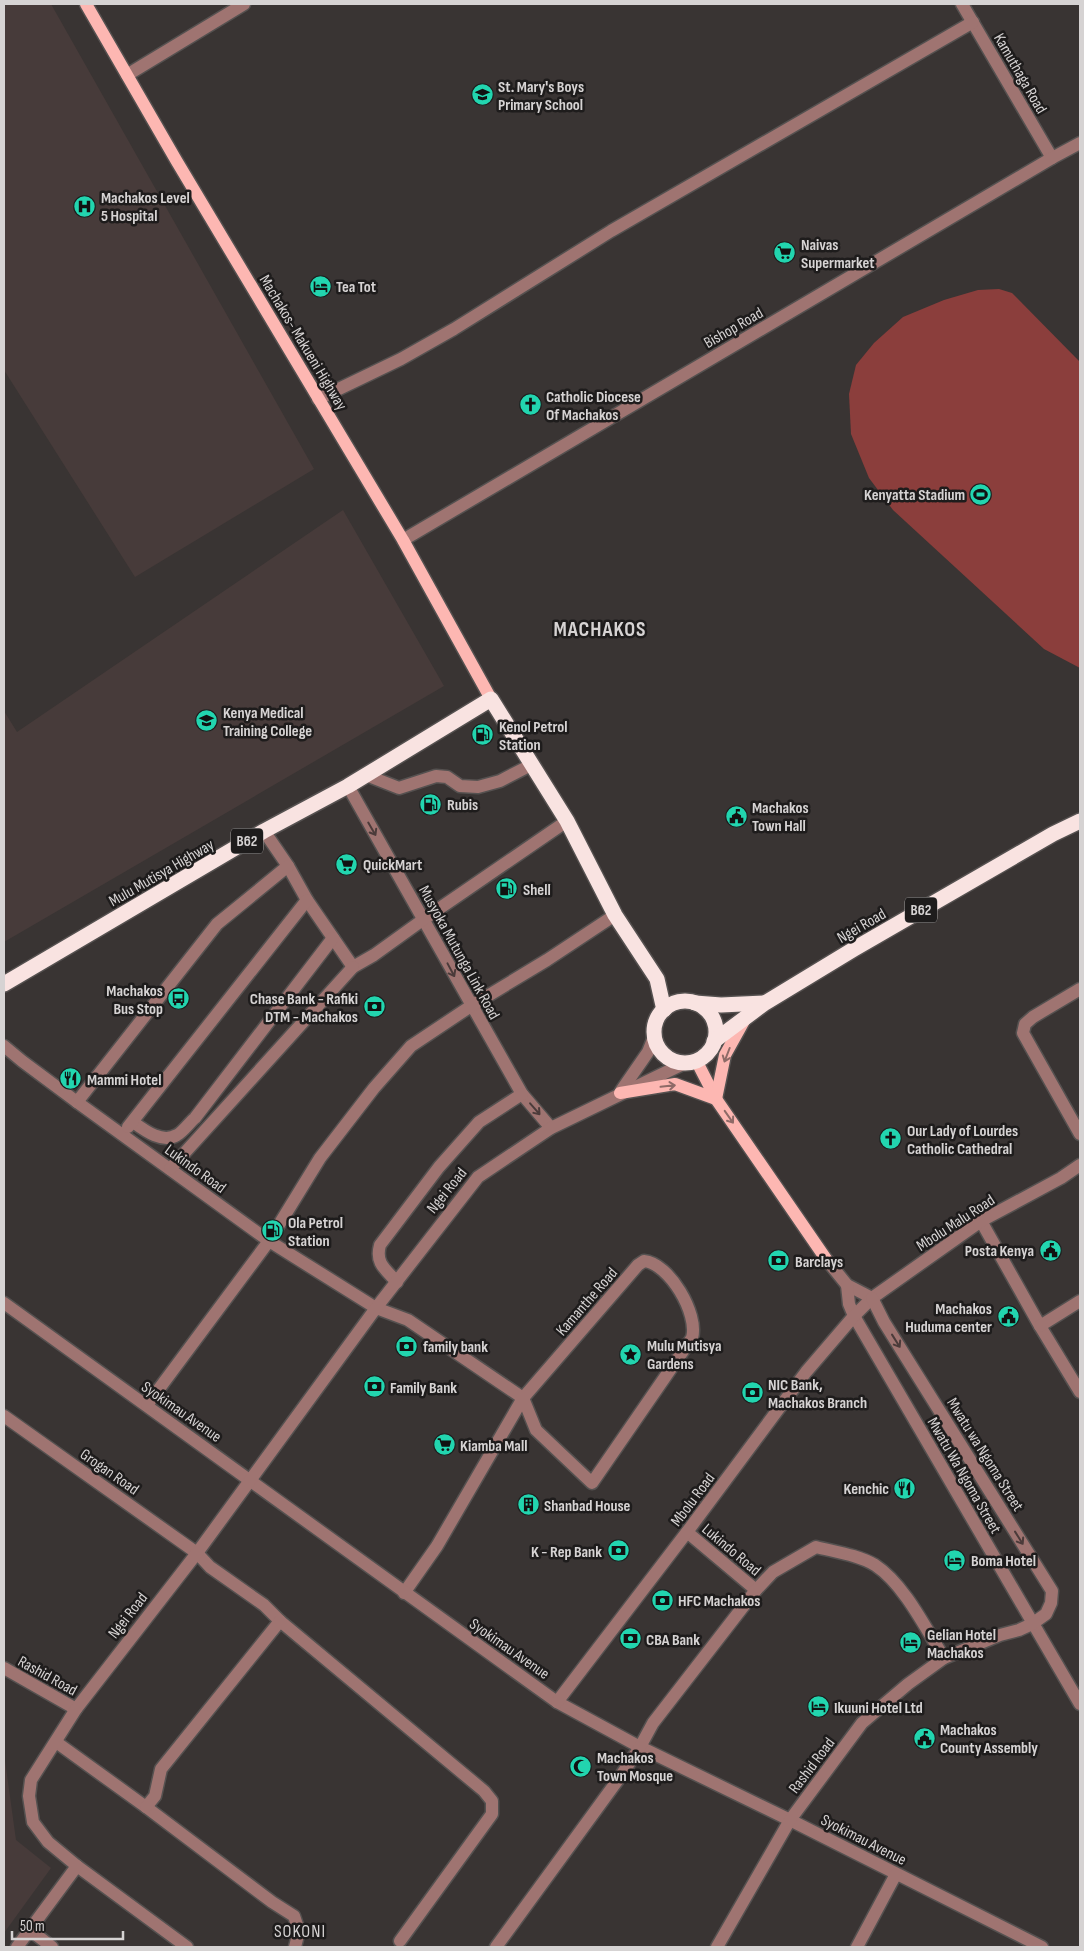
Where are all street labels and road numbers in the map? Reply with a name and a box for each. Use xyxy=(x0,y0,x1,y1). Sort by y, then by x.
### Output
street label: Kamuthaga Road xyxy=(989,30,1050,117)
street label: Machakos- Makueni Highway xyxy=(255,272,351,414)
street label: Bishop Road xyxy=(701,304,767,353)
road number: B62 xyxy=(231,828,263,854)
street label: Mulu Mutisya Highway xyxy=(106,836,218,911)
street label: Musyoka Mutunga Link Road xyxy=(414,883,503,1023)
road number: B62 xyxy=(905,898,937,922)
street label: Ngei Road xyxy=(834,905,889,948)
street label: Lukindo Road xyxy=(161,1141,229,1198)
street label: Ngei Road xyxy=(423,1164,471,1218)
street label: Mbolu Malu Road xyxy=(913,1191,999,1256)
street label: Kamanthe Road xyxy=(552,1264,622,1340)
street label: Syokimau Avenue xyxy=(137,1378,225,1447)
street label: Mwatu wa Ngoma Street xyxy=(942,1395,1027,1515)
street label: Mwatu Wa Ngoma Street xyxy=(923,1414,1005,1537)
street label: Grogan Road xyxy=(76,1445,142,1499)
street label: Mbolu Road xyxy=(667,1470,719,1530)
street label: Lukindo Road xyxy=(698,1520,764,1580)
street label: Ngei Road xyxy=(104,1589,152,1643)
street label: Syokimau Avenue xyxy=(465,1615,553,1684)
street label: Rashid Road xyxy=(14,1652,80,1700)
street label: Rashid Road xyxy=(785,1734,839,1797)
street label: Syokimau Avenue xyxy=(817,1811,909,1870)

